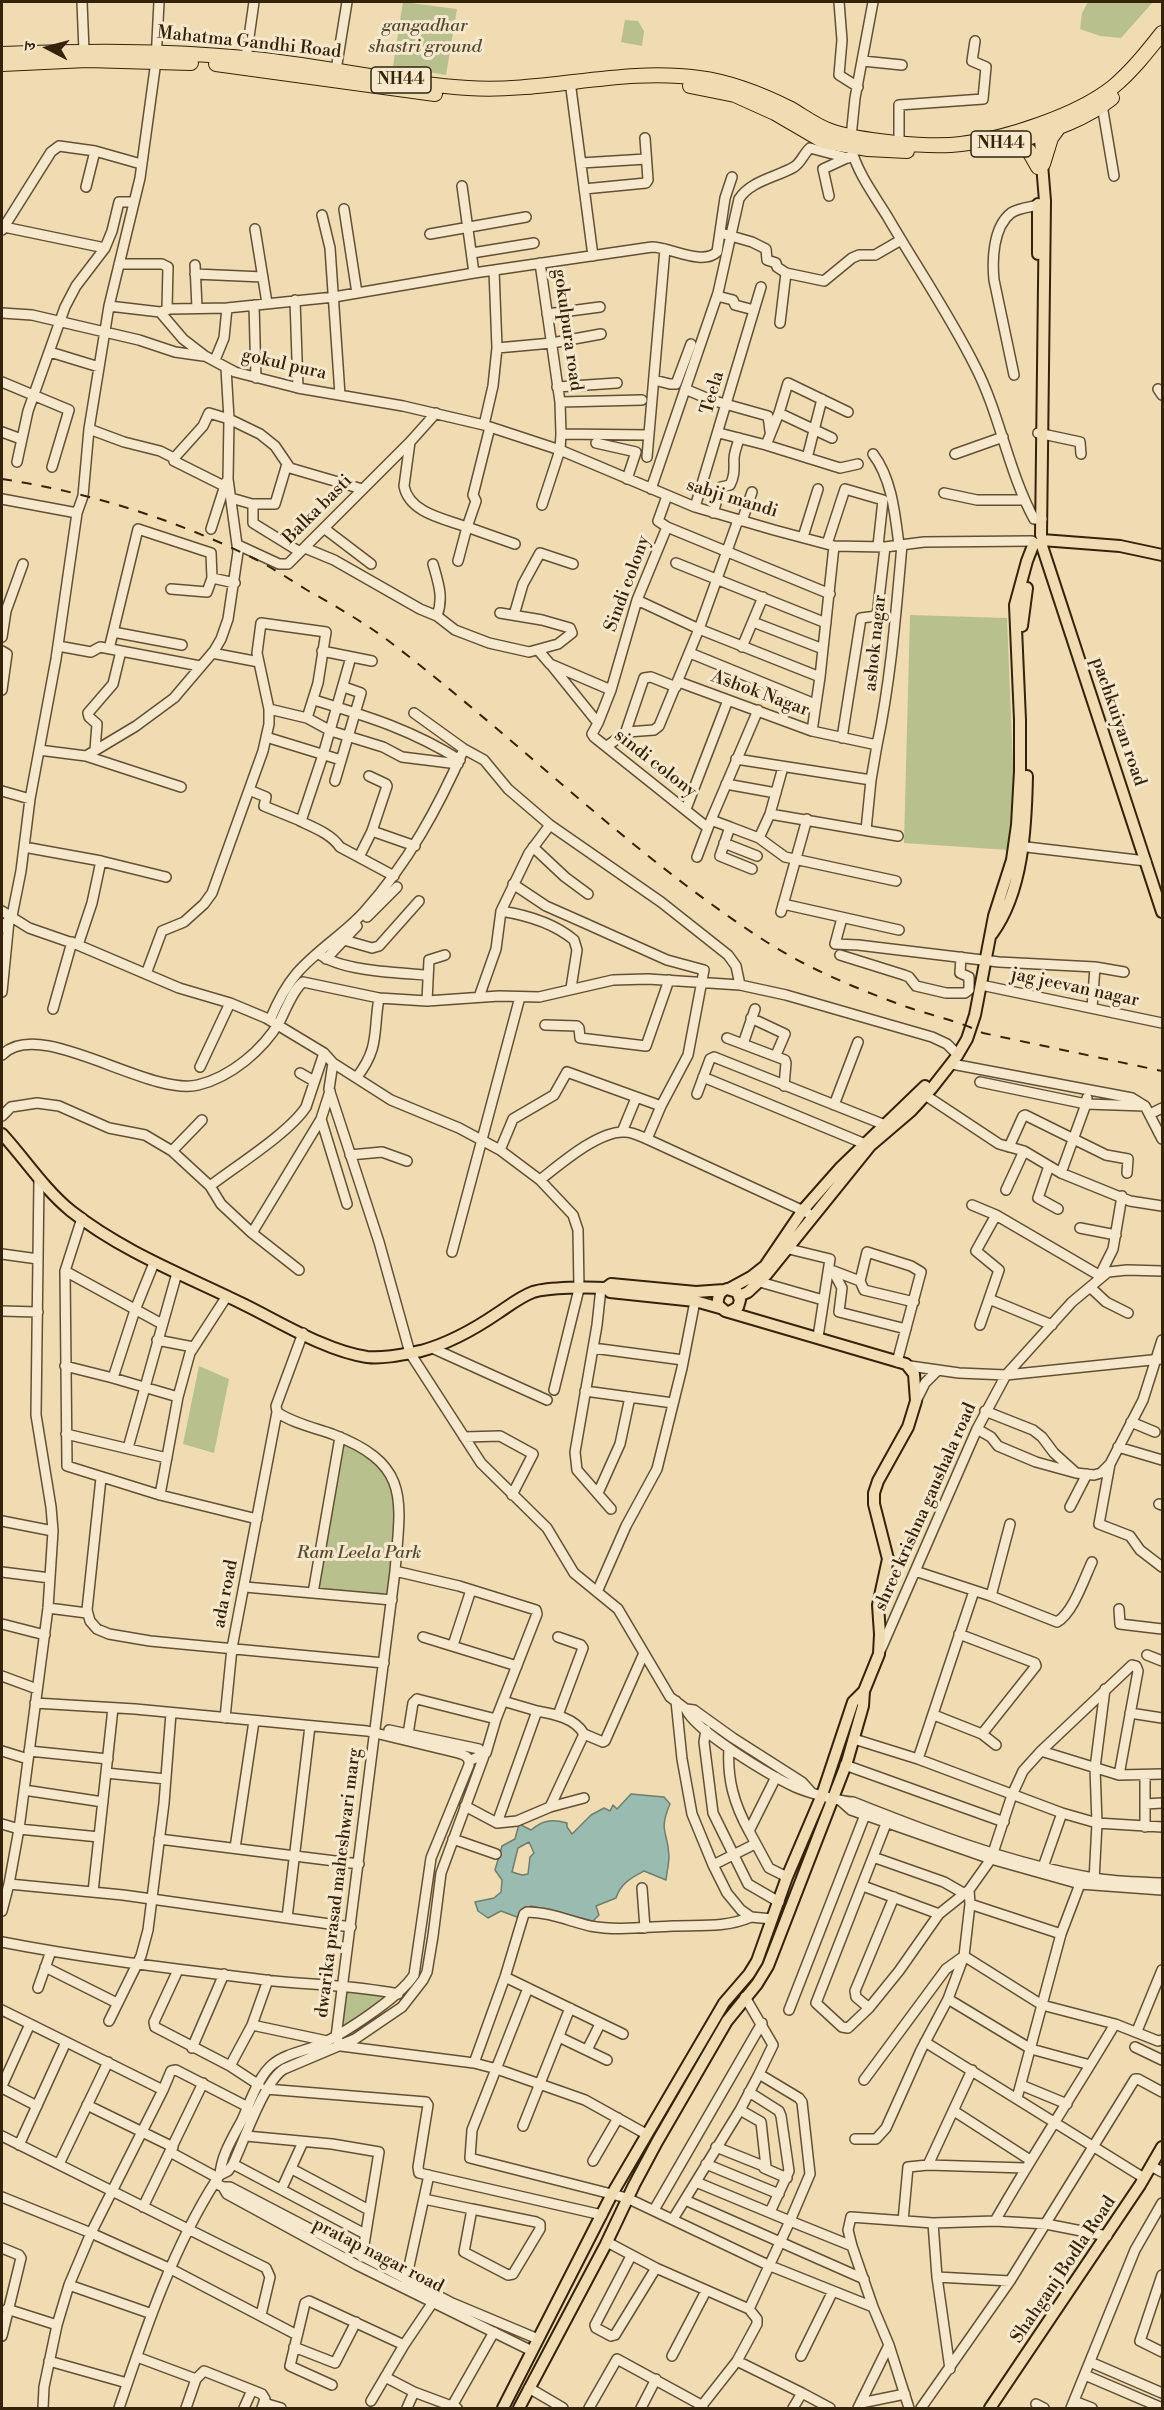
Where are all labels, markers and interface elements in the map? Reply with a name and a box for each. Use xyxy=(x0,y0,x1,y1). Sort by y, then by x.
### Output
park label: gangadhar shastri ground xyxy=(368,16,482,58)
north arrow xyxy=(18,18,78,78)
street label: Mahatma Gandhi Road xyxy=(156,23,342,63)
text: उ xyxy=(20,41,40,51)
road number: NH44 xyxy=(371,67,431,93)
road number: NH44 xyxy=(971,131,1031,157)
street label: gokulpura road xyxy=(548,268,586,392)
street label: gokul pura xyxy=(240,345,328,385)
street label: Teela xyxy=(697,369,729,417)
street label: Balka basti xyxy=(279,471,357,549)
street label: sabji mandi xyxy=(684,475,780,523)
street label: Sindi colony xyxy=(601,533,655,635)
street label: ashok nagar xyxy=(860,594,892,692)
street label: pachkuiyan road xyxy=(1086,655,1150,789)
street label: Ashok Nagar xyxy=(708,666,812,722)
street label: sindi colony xyxy=(610,725,700,803)
street label: jag jeevan nagar xyxy=(1009,964,1141,1012)
street label: shree krishna gaushala road xyxy=(870,1400,982,1614)
park label: Ram Leela Park xyxy=(297,1543,421,1565)
street label: ada road xyxy=(209,1558,243,1630)
street label: dwarika prasad maheshwari marg xyxy=(312,1747,366,2019)
street label: Shahganj Bodla Road xyxy=(1007,2192,1121,2348)
street label: pratap nagar road xyxy=(309,2214,447,2298)

